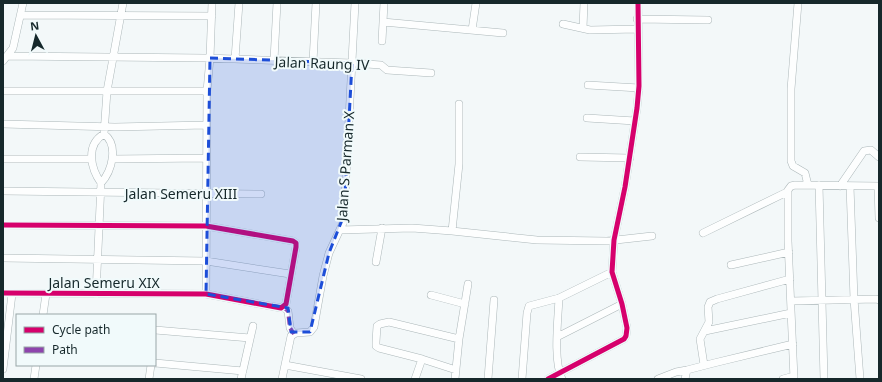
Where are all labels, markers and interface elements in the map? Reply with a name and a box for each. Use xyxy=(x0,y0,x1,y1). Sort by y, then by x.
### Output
north arrow xyxy=(16,16,56,56)
text: N xyxy=(29,18,40,34)
street label: Jalan Raung IV xyxy=(272,52,370,74)
street label: Jalan S Parman X xyxy=(332,110,358,224)
street label: Jalan Semeru XIII xyxy=(123,184,238,203)
street label: Jalan Semeru XIX xyxy=(46,273,160,292)
legend xyxy=(16,314,156,366)
text: Cycle path xyxy=(52,321,110,338)
text: Path xyxy=(52,341,78,358)

